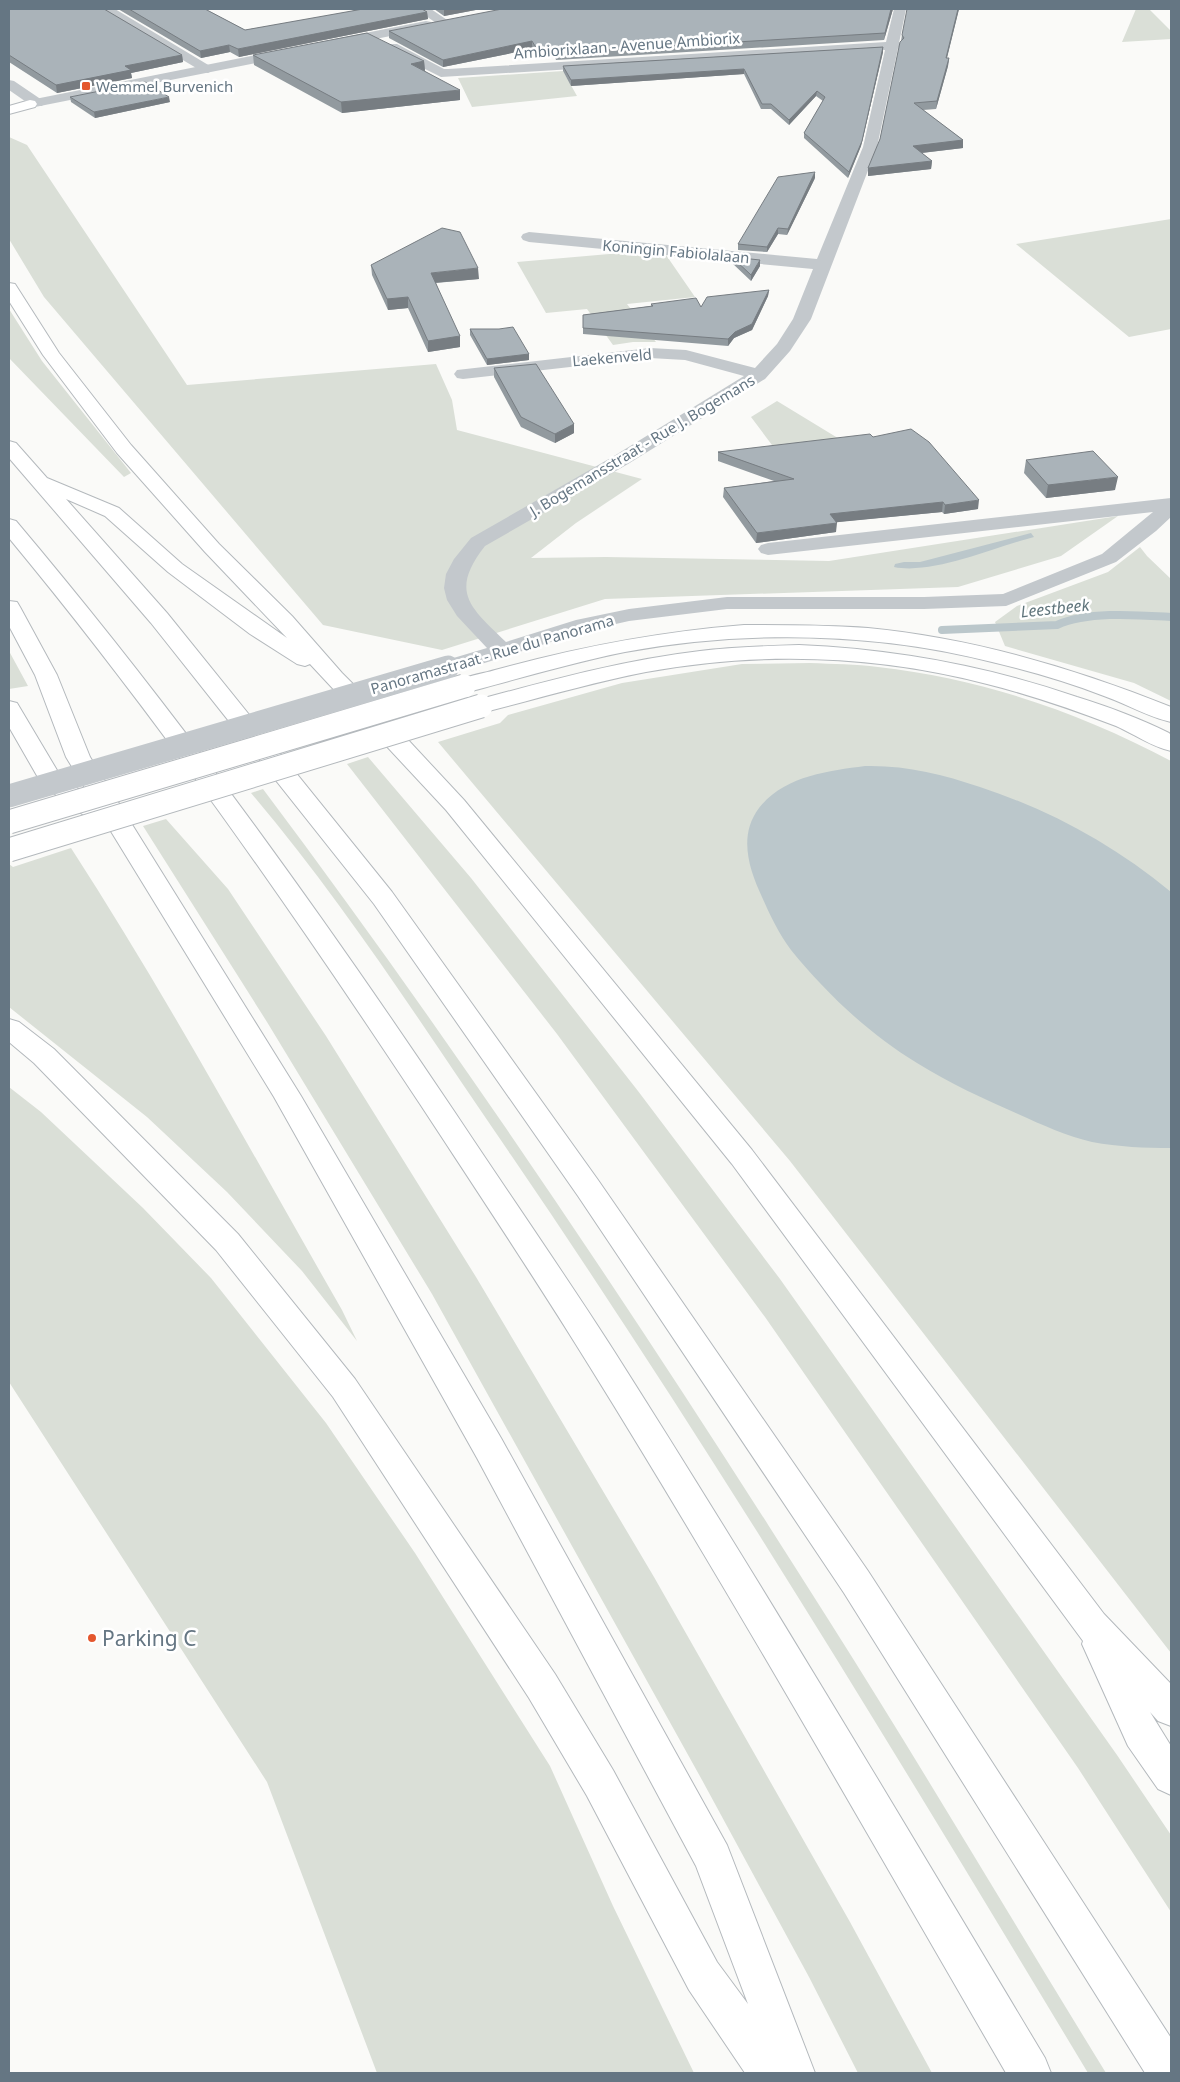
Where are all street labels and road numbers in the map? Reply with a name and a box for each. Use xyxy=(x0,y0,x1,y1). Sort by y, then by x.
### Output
street label: Ambiorixlaan - Avenue Ambiorix xyxy=(513,27,741,63)
street label: Koningin Fabiolalaan xyxy=(602,235,750,267)
street label: Laekenveld xyxy=(571,344,653,370)
street label: J. Bogemansstraat - Rue J. Bogemans xyxy=(524,370,758,521)
street label: Panoramastraat - Rue du Panorama xyxy=(368,610,616,698)

